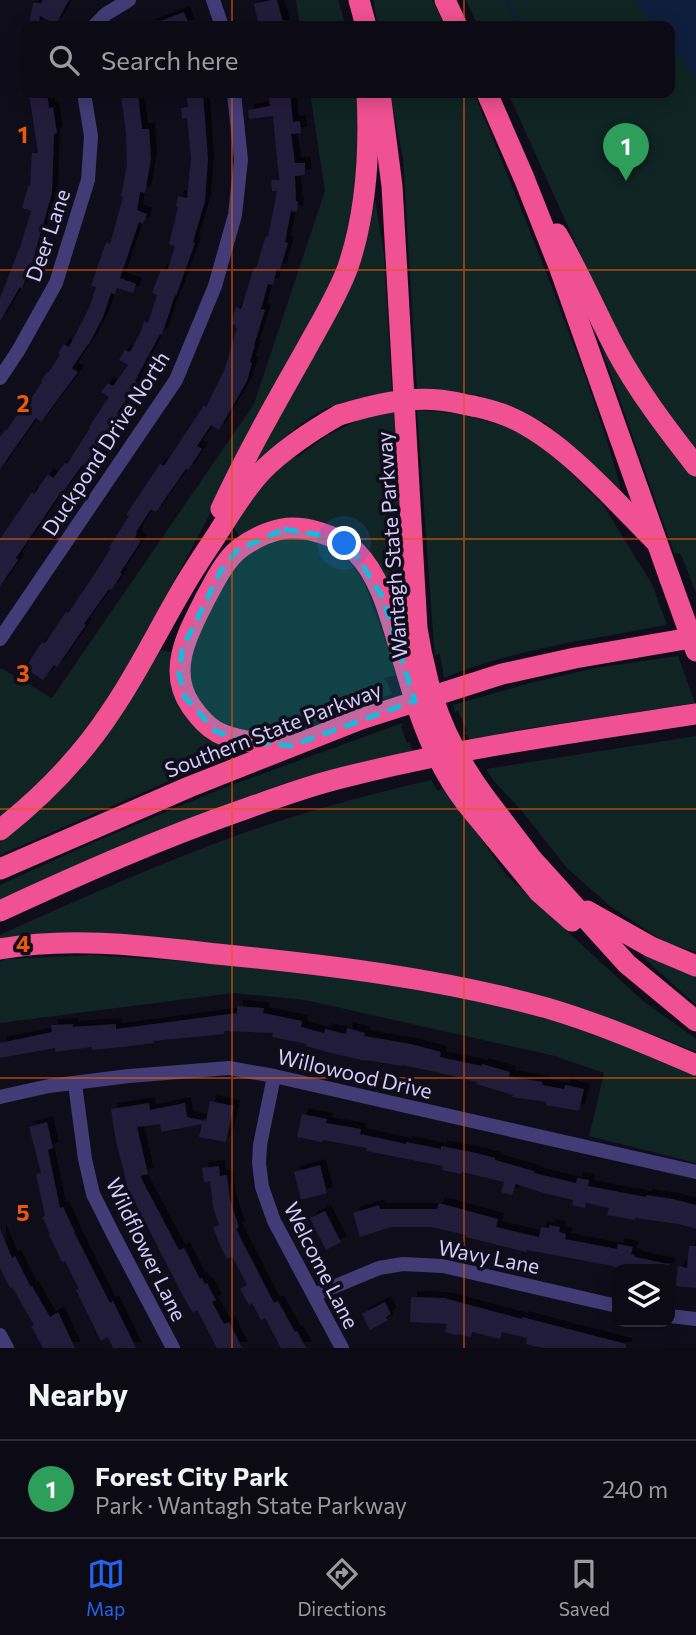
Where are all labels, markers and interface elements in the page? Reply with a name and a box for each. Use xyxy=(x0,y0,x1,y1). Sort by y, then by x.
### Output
search box xyxy=(21,21,675,98)
icon: search xyxy=(45,41,83,79)
text: Search here xyxy=(101,44,239,75)
text: 1 xyxy=(18,120,28,148)
pin: 1 xyxy=(603,123,649,181)
street label: Deer Lane xyxy=(20,185,74,285)
street label: Duckpond Drive North xyxy=(36,346,174,540)
text: 2 xyxy=(16,389,30,417)
street label: Wantagh State Parkway xyxy=(371,430,411,659)
your location xyxy=(327,526,361,560)
text: 3 xyxy=(16,659,30,687)
street label: Southern State Parkway xyxy=(161,676,385,782)
text: 4 xyxy=(16,929,30,957)
street label: Willowood Drive xyxy=(275,1043,435,1103)
street label: Wildflower Lane xyxy=(102,1173,192,1325)
street label: Welcome Lane xyxy=(279,1197,365,1333)
text: 5 xyxy=(16,1198,30,1226)
street label: Wavy Lane xyxy=(436,1234,542,1278)
map controls xyxy=(612,1264,675,1327)
button: layers xyxy=(612,1264,675,1327)
text: Nearby xyxy=(28,1375,128,1412)
text: Forest City Park xyxy=(95,1460,289,1491)
text: 1 xyxy=(46,1475,56,1503)
text: 240 m xyxy=(602,1475,668,1503)
text: Park · Wantagh State Parkway xyxy=(95,1491,407,1519)
tab: Map xyxy=(86,1555,125,1620)
tab: Directions xyxy=(297,1555,387,1620)
tab: Saved xyxy=(559,1555,610,1620)

